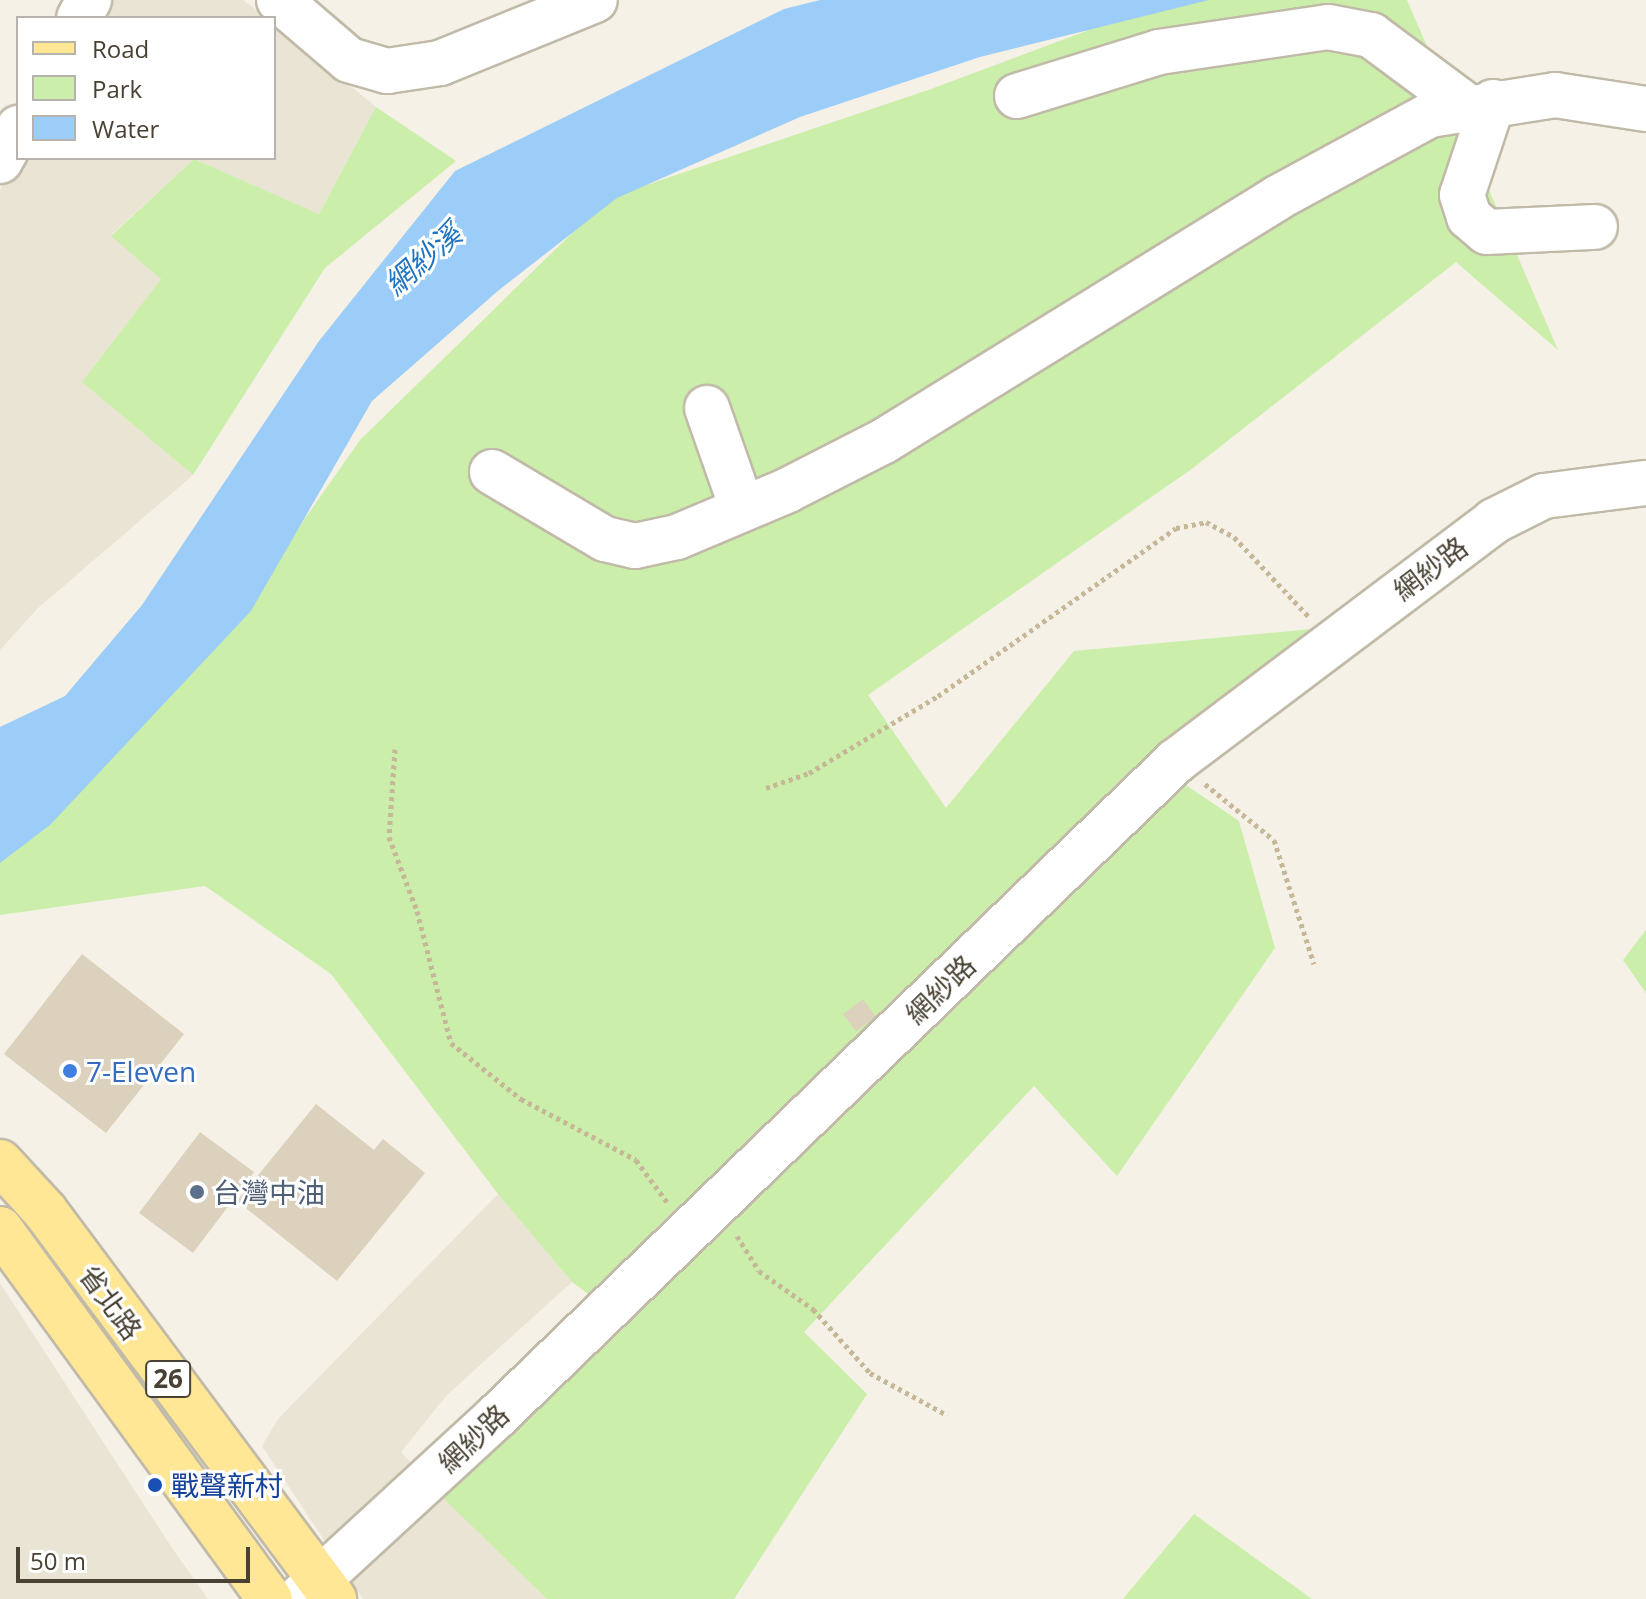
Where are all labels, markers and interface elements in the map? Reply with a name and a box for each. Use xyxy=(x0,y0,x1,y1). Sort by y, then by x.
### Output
legend xyxy=(16,16,276,160)
text: Road xyxy=(92,32,149,65)
text: Park xyxy=(92,72,142,105)
text: Water xyxy=(92,112,159,145)
water label: 網紗溪 xyxy=(377,216,469,302)
street label: 網紗路 xyxy=(1386,529,1474,607)
street label: 網紗路 xyxy=(898,948,982,1030)
place label: 7-Eleven xyxy=(86,1054,196,1088)
marker: 7-Eleven xyxy=(61,1062,79,1080)
place label: 台灣中油 xyxy=(213,1175,325,1209)
marker: 台灣中油 xyxy=(188,1183,206,1201)
street label: 省北路 xyxy=(73,1258,149,1346)
road number: 26 xyxy=(144,1357,192,1401)
street label: 網紗路 xyxy=(431,1397,515,1479)
place label: 戰聲新村 xyxy=(171,1468,283,1502)
marker: 戰聲新村 xyxy=(146,1476,164,1494)
scale bar xyxy=(20,1531,254,1581)
text: 50 m xyxy=(30,1544,86,1577)

